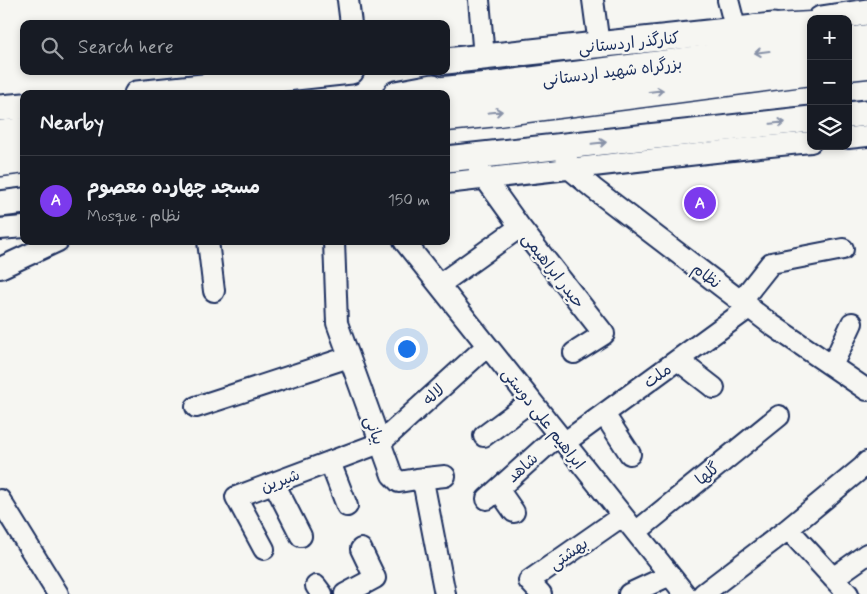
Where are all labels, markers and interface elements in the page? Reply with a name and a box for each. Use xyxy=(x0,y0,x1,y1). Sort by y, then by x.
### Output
map controls xyxy=(807,15,852,150)
button: + xyxy=(807,15,852,60)
search box xyxy=(20,20,450,75)
street label: کنارگذر اردستانی xyxy=(578,28,681,59)
icon: search xyxy=(38,34,66,62)
text: Search here xyxy=(78,35,174,60)
one-way arrow xyxy=(755,47,771,57)
street label: بزرگراه شهید اردستانی xyxy=(541,54,683,91)
button: − xyxy=(807,60,852,105)
one-way arrow xyxy=(648,86,664,96)
button: layers xyxy=(807,105,852,150)
one-way arrow xyxy=(486,107,502,117)
text: Nearby xyxy=(40,109,104,137)
one-way arrow xyxy=(770,118,786,128)
one-way arrow xyxy=(591,138,607,148)
text: مسجد چهارده معصوم xyxy=(87,175,260,200)
pin: A xyxy=(684,184,716,222)
text: A xyxy=(51,190,61,211)
text: 150 m xyxy=(388,190,430,211)
text: Mosque · نظام xyxy=(87,206,181,227)
street label: حیدر ابراهیمی xyxy=(517,229,589,313)
street label: نظام xyxy=(687,258,725,295)
your location xyxy=(394,336,420,362)
street label: ملت xyxy=(640,359,676,393)
street label: ابراهیم علی دوستی xyxy=(496,364,589,475)
street label: لاله xyxy=(419,380,449,410)
street label: بیانی xyxy=(359,413,389,448)
street label: شاهد xyxy=(503,449,543,488)
street label: گلها xyxy=(691,458,725,490)
street label: شیرین xyxy=(258,465,303,498)
street label: بهشتی xyxy=(545,533,592,575)

